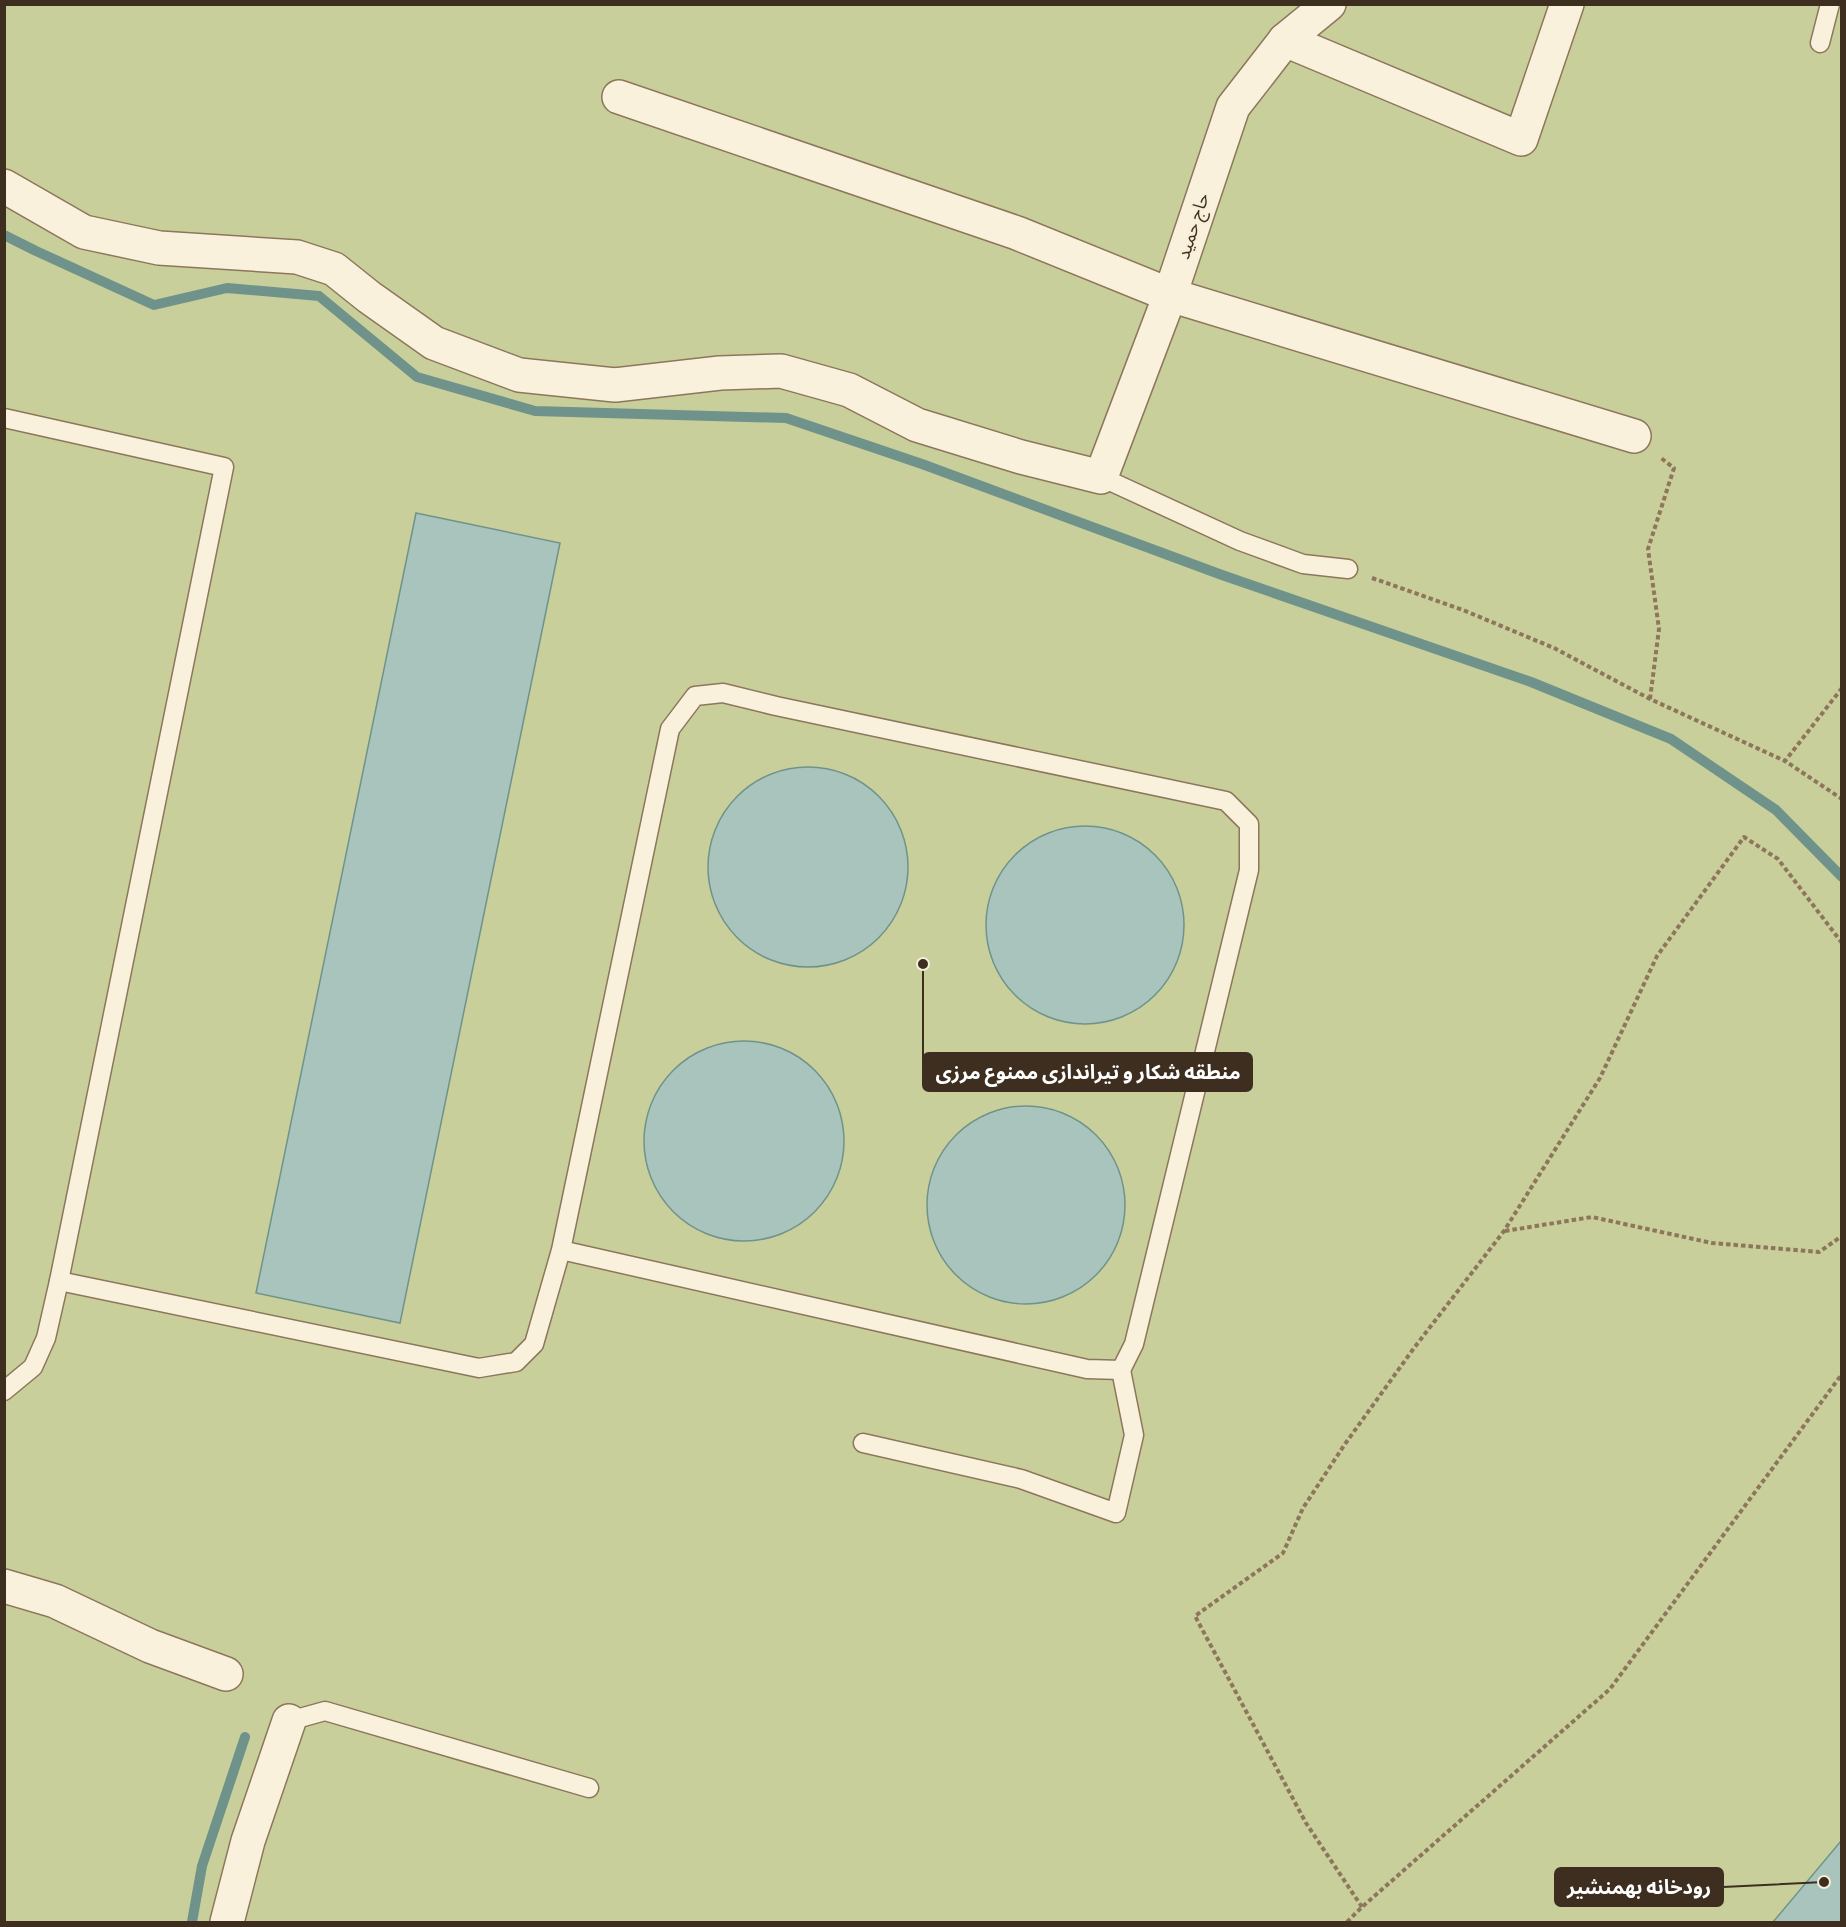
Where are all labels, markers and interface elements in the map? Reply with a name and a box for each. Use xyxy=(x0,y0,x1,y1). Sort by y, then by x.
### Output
street label: حاج حمید xyxy=(1173,191,1216,262)
callout: منطقه شکار و تیراندازی ممنوع مرزی xyxy=(923,1053,1252,1091)
text: منطقه شکار و تیراندازی ممنوع مرزی xyxy=(935,1061,1241,1087)
callout: رودخانه بهمنشیر xyxy=(1555,1868,1723,1906)
text: رودخانه بهمنشیر xyxy=(1566,1876,1711,1899)

